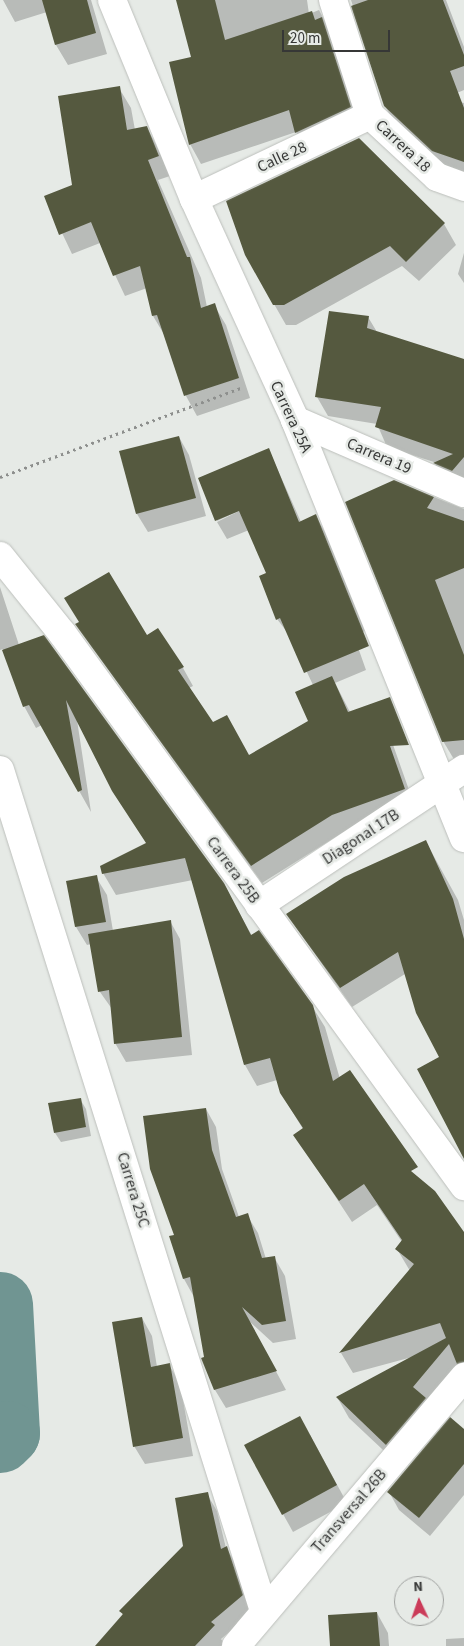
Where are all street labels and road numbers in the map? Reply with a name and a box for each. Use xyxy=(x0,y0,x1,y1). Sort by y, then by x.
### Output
street label: Carrera 18 xyxy=(371,116,435,176)
street label: Calle 28 xyxy=(254,137,310,177)
street label: Carrera 25A xyxy=(266,378,316,456)
street label: Carrera 19 xyxy=(344,434,414,478)
street label: Diagonal 17B xyxy=(319,805,403,869)
street label: Carrera 25B xyxy=(202,833,264,907)
street label: Carrera 25C xyxy=(112,1150,154,1230)
street label: Transversal 26B xyxy=(307,1465,391,1557)

